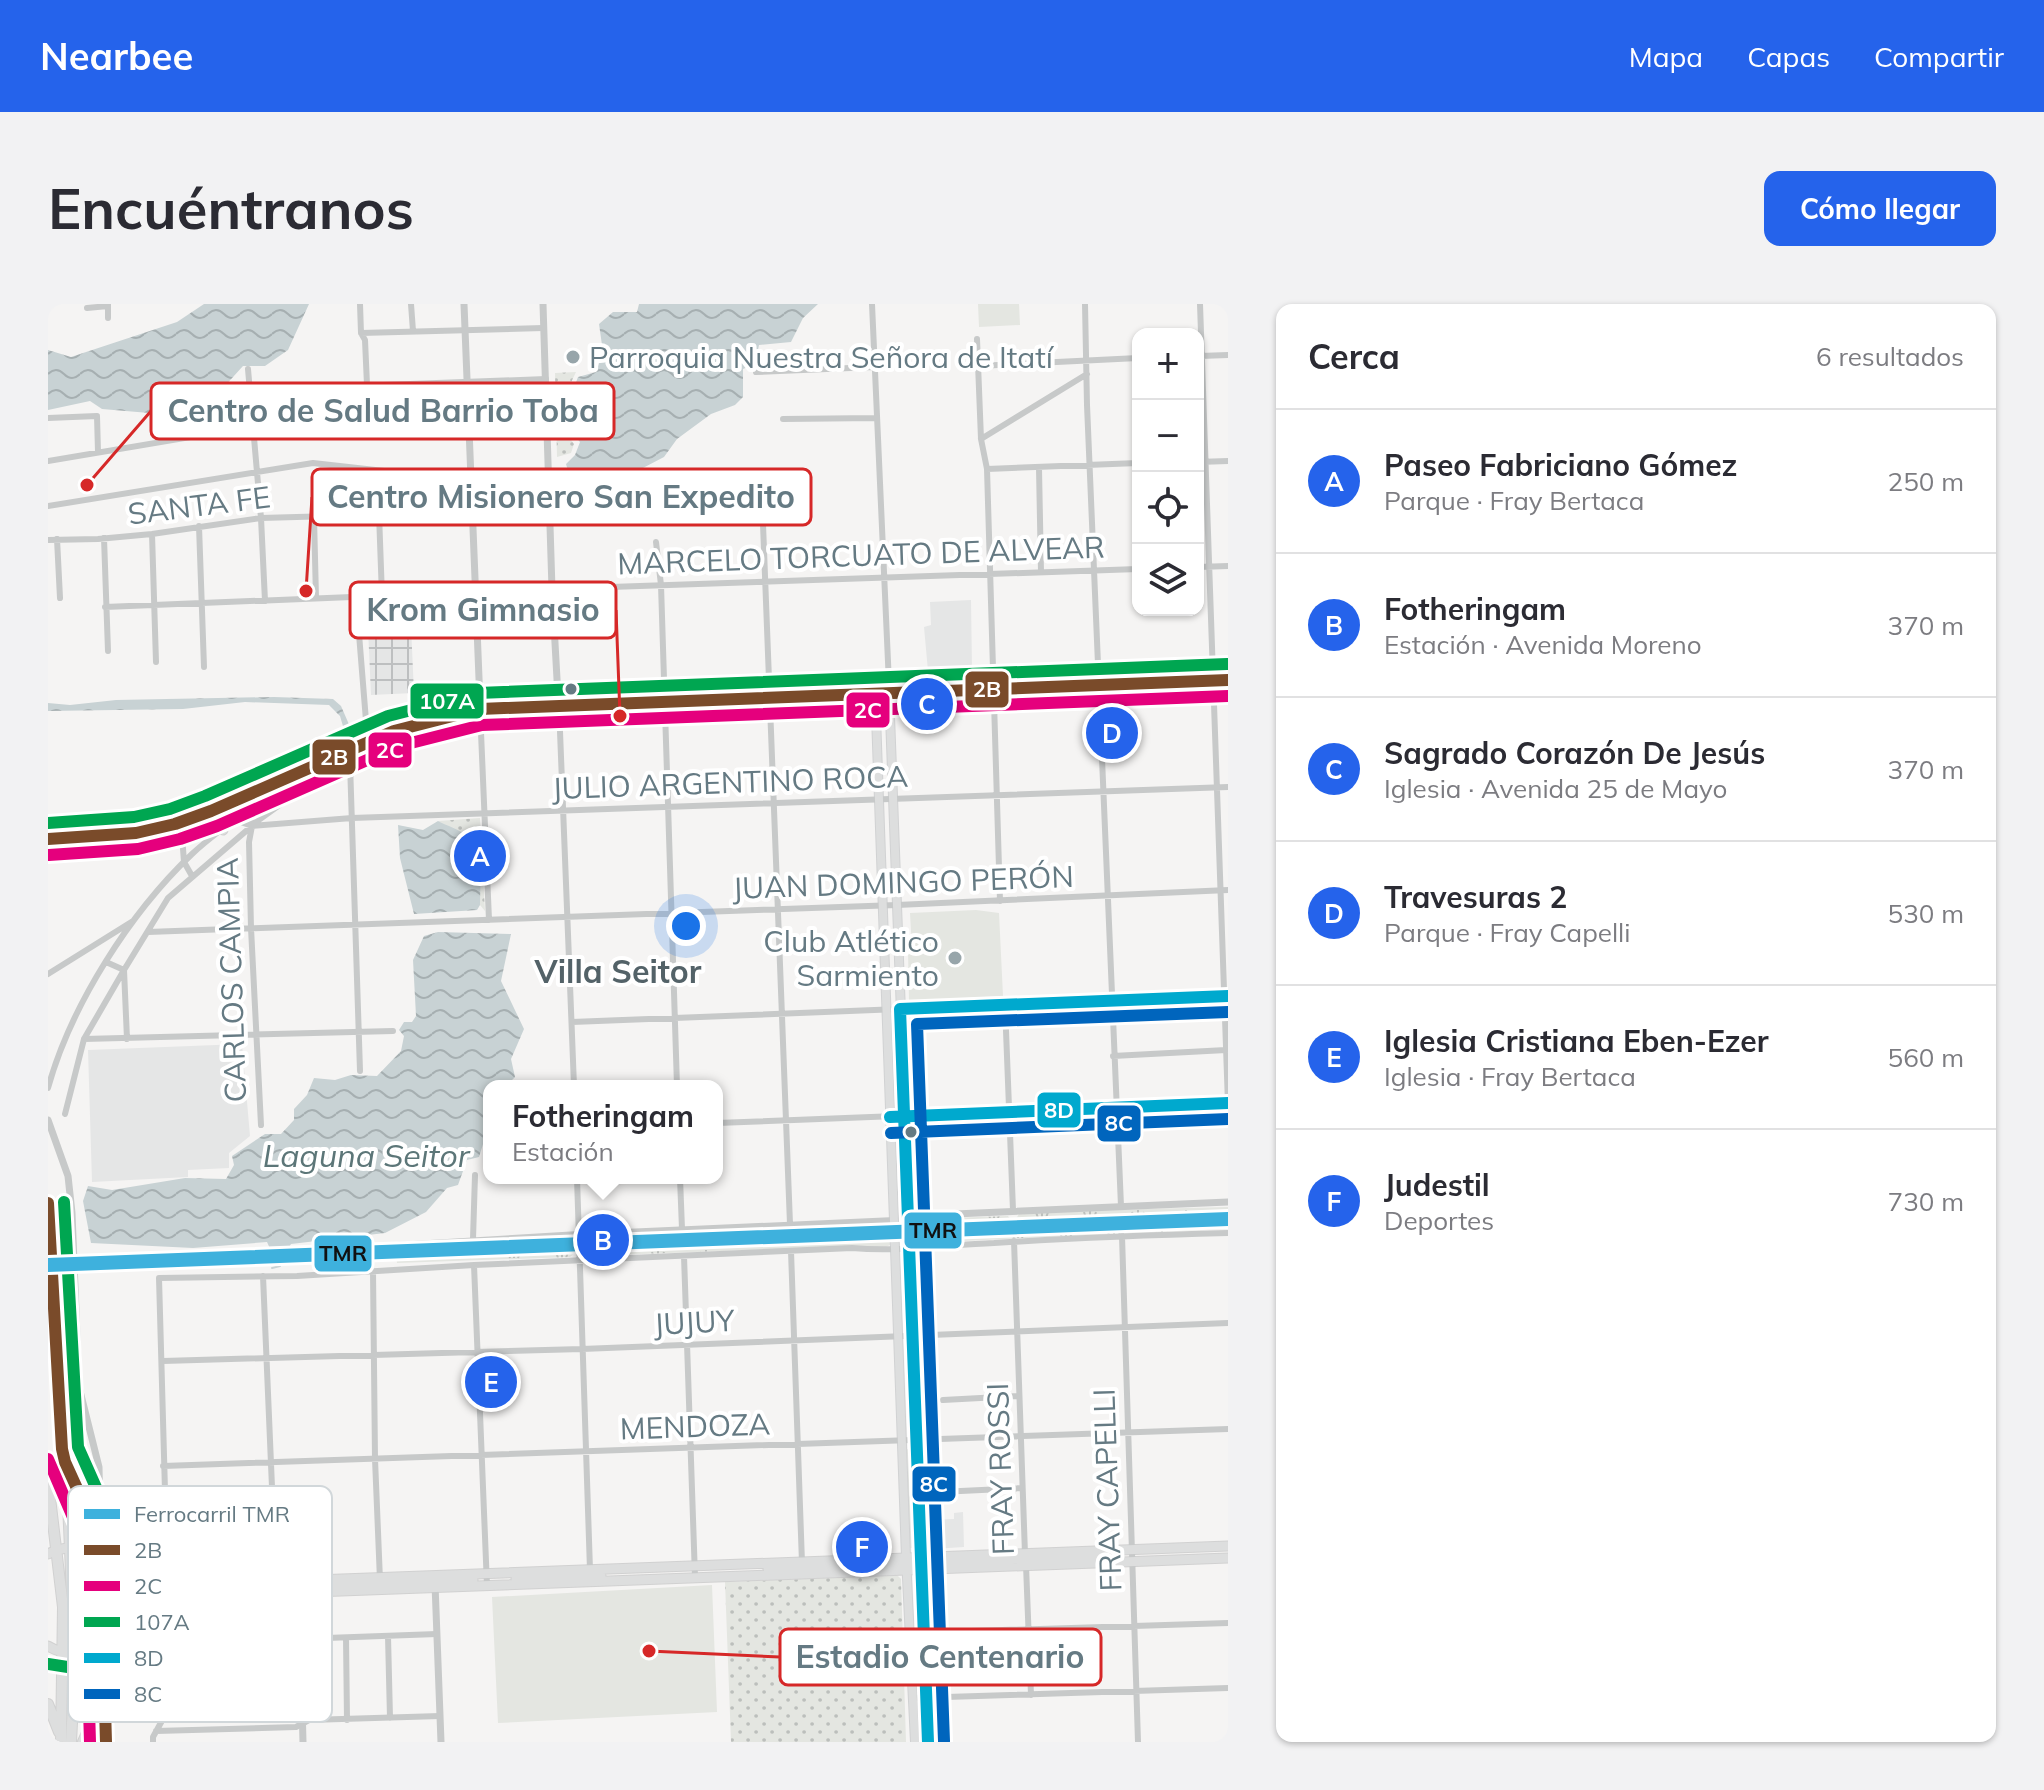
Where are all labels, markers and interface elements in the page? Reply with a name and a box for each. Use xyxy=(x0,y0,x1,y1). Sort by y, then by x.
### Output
text: Nearbee xyxy=(40,32,193,80)
text: Mapa xyxy=(1629,39,1703,74)
text: Capas xyxy=(1747,39,1830,74)
text: Compartir xyxy=(1874,39,2004,74)
button: Cómo llegar xyxy=(1764,171,1996,246)
text: Encuéntranos xyxy=(48,173,414,243)
map controls xyxy=(1132,328,1204,616)
button: + xyxy=(1132,328,1204,400)
text: Cerca xyxy=(1308,335,1400,378)
place label: Parroquia Nuestra Señora de Itatí xyxy=(589,338,1055,376)
text: 6 resultados xyxy=(1816,340,1964,373)
marker: Parroquia Nuestra Señora de Itatí xyxy=(564,348,582,366)
callout: Centro de Salud Barrio Toba xyxy=(151,383,614,439)
text: Centro de Salud Barrio Toba xyxy=(167,390,599,430)
button: − xyxy=(1132,400,1204,472)
text: Paseo Fabriciano Gómez xyxy=(1384,446,1737,484)
text: A xyxy=(1324,465,1344,498)
text: 250 m xyxy=(1888,465,1964,498)
callout: Centro Misionero San Expedito xyxy=(312,469,811,525)
button: locate xyxy=(1132,472,1204,544)
text: Centro Misionero San Expedito xyxy=(327,476,795,516)
street label: SANTA FE xyxy=(126,477,272,533)
text: Parque · Fray Bertaca xyxy=(1384,484,1644,517)
street label: MARCELO TORCUATO DE ALVEAR xyxy=(617,528,1105,582)
button: layers xyxy=(1132,544,1204,616)
callout: Krom Gimnasio xyxy=(350,582,616,638)
text: Krom Gimnasio xyxy=(366,589,600,629)
text: Fotheringam xyxy=(1384,590,1566,628)
text: B xyxy=(1325,609,1343,642)
text: 370 m xyxy=(1888,609,1964,642)
text: Estación · Avenida Moreno xyxy=(1384,628,1702,661)
line badge: 2B xyxy=(964,670,1010,709)
pin: C xyxy=(901,674,953,734)
text: 2B xyxy=(973,675,1001,703)
unlabelled marker xyxy=(563,681,579,697)
line badge: 107A xyxy=(409,682,485,720)
text: 107A xyxy=(419,687,476,715)
line badge: 2C xyxy=(845,691,891,729)
text: 2C xyxy=(854,696,882,724)
pin: D xyxy=(1086,703,1138,763)
line badge: 2C xyxy=(367,731,413,769)
text: Sagrado Corazón De Jesús xyxy=(1384,734,1765,772)
text: 2C xyxy=(376,736,404,764)
line badge: 2B xyxy=(311,738,357,776)
text: 2B xyxy=(320,743,348,771)
text: C xyxy=(1325,753,1343,786)
text: 370 m xyxy=(1888,753,1964,786)
street label: JULIO ARGENTINO ROCA xyxy=(551,757,909,807)
text: Iglesia · Avenida 25 de Mayo xyxy=(1384,772,1727,805)
pin: A xyxy=(454,826,506,886)
street label: CARLOS CAMPIA xyxy=(208,857,254,1103)
street label: JUAN DOMINGO PERÓN xyxy=(732,857,1074,907)
text: Travesuras 2 xyxy=(1384,878,1567,916)
text: D xyxy=(1324,897,1344,930)
text: 530 m xyxy=(1888,897,1964,930)
your location xyxy=(666,906,706,946)
text: Parque · Fray Capelli xyxy=(1384,916,1630,949)
place label: Club Atlético Sarmiento xyxy=(763,922,939,994)
marker: Club Atlético Sarmiento xyxy=(946,949,964,967)
district label: Villa Seitor xyxy=(534,951,702,991)
text: Iglesia Cristiana Eben-Ezer xyxy=(1384,1022,1769,1060)
text: E xyxy=(1326,1041,1342,1074)
text: 560 m xyxy=(1888,1041,1964,1074)
text: Iglesia · Fray Bertaca xyxy=(1384,1060,1636,1093)
popup xyxy=(483,1080,723,1184)
line badge: 8D xyxy=(1036,1091,1082,1129)
text: 8D xyxy=(1044,1096,1074,1124)
text: Fotheringam xyxy=(512,1097,694,1135)
line badge: 8C xyxy=(1096,1104,1142,1143)
text: 8C xyxy=(1105,1109,1133,1137)
unlabelled marker xyxy=(903,1124,919,1140)
water label: Laguna Seitor xyxy=(263,1135,471,1175)
text: Estación xyxy=(512,1135,614,1168)
text: Judestil xyxy=(1384,1166,1490,1204)
text: F xyxy=(1327,1185,1341,1218)
text: 730 m xyxy=(1888,1185,1964,1218)
text: Deportes xyxy=(1384,1204,1494,1237)
pin: B xyxy=(577,1210,629,1270)
line badge: TMR xyxy=(903,1211,963,1250)
text: TMR xyxy=(909,1216,957,1244)
line badge: TMR xyxy=(313,1234,373,1273)
text: TMR xyxy=(319,1239,367,1267)
street label: JUJUY xyxy=(653,1301,736,1343)
pin: E xyxy=(465,1352,517,1412)
street label: FRAY ROSSI xyxy=(978,1382,1022,1556)
street label: FRAY CAPELLI xyxy=(1084,1388,1130,1592)
street label: MENDOZA xyxy=(619,1404,771,1448)
line badge: 8C xyxy=(911,1465,957,1503)
text: 8C xyxy=(920,1470,948,1498)
legend xyxy=(68,1486,332,1722)
text: Ferrocarril TMR xyxy=(134,1500,290,1528)
pin: F xyxy=(836,1517,888,1577)
text: 2B xyxy=(134,1536,162,1564)
text: 2C xyxy=(134,1572,162,1600)
text: 107A xyxy=(134,1608,190,1636)
callout: Estadio Centenario xyxy=(780,1629,1101,1685)
text: Estadio Centenario xyxy=(796,1636,1084,1676)
text: 8D xyxy=(134,1644,164,1672)
text: 8C xyxy=(134,1680,162,1708)

